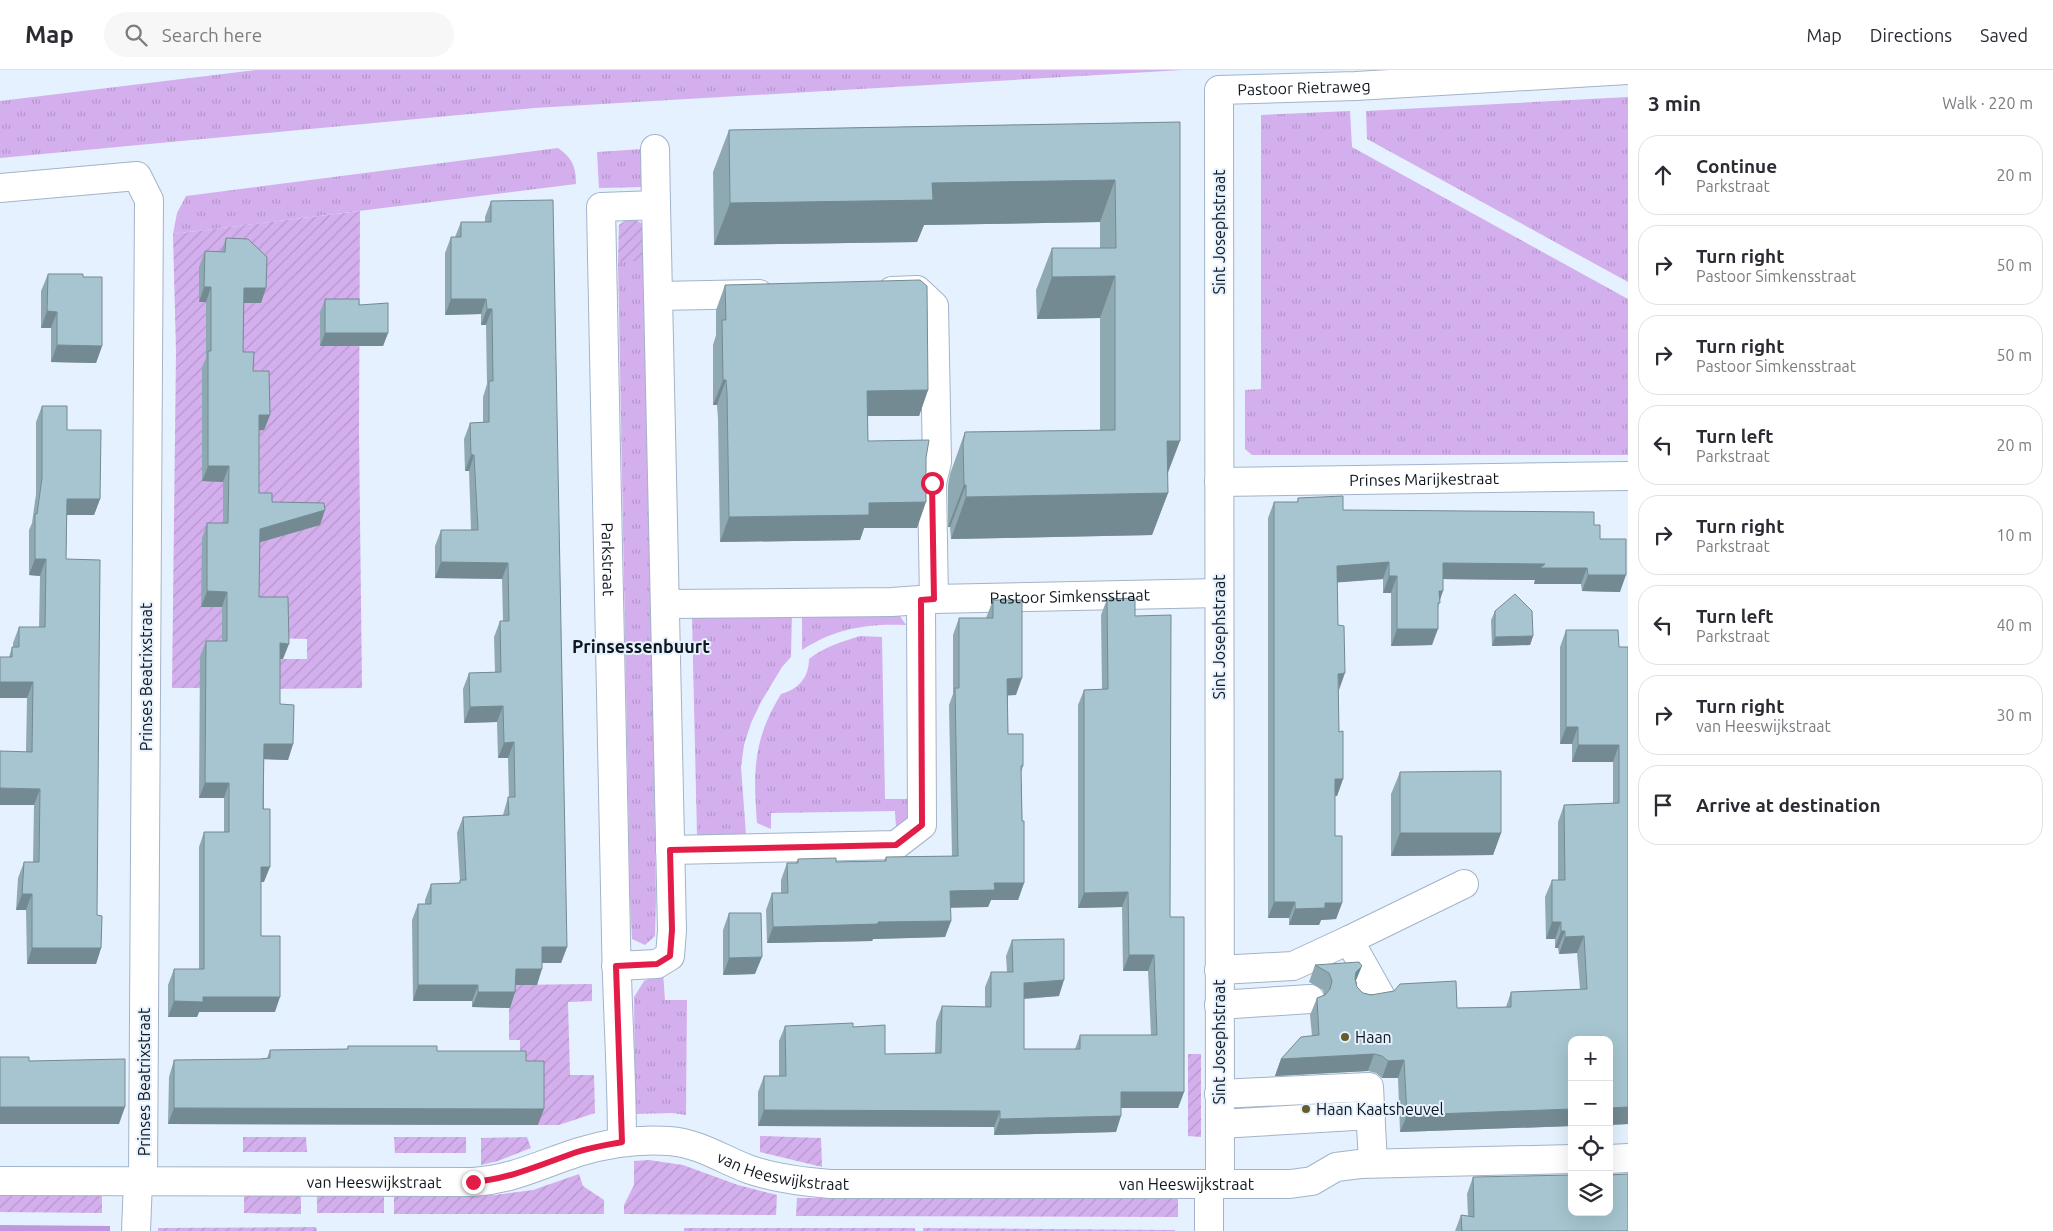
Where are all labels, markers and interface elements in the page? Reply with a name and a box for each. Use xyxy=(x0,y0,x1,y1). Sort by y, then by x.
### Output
search box xyxy=(104,12,454,57)
text: Map xyxy=(25,21,74,48)
icon: search xyxy=(122,21,150,49)
text: Search here xyxy=(162,24,262,46)
text: Map xyxy=(1806,25,1842,45)
text: Directions xyxy=(1870,25,1952,45)
text: Saved xyxy=(1980,25,2028,45)
street label: Pastoor Rietraweg xyxy=(1237,76,1371,98)
text: 3 min xyxy=(1648,91,1701,115)
text: Walk · 220 m xyxy=(1942,94,2033,112)
text: Continue xyxy=(1696,155,1777,177)
icon: ahead xyxy=(1649,161,1677,189)
text: 20 m xyxy=(1996,166,2032,184)
street label: Sint Josephstraat xyxy=(1210,169,1228,294)
text: Parkstraat xyxy=(1696,177,1770,195)
text: Turn right xyxy=(1696,245,1784,267)
icon: right xyxy=(1649,251,1677,279)
text: 50 m xyxy=(1996,256,2032,274)
text: Pastoor Simkensstraat xyxy=(1696,267,1856,285)
text: Turn right xyxy=(1696,335,1784,357)
icon: right xyxy=(1649,341,1677,369)
text: 50 m xyxy=(1996,346,2032,364)
text: Pastoor Simkensstraat xyxy=(1696,357,1856,375)
text: Turn left xyxy=(1696,425,1774,447)
icon: left xyxy=(1649,431,1677,459)
text: 20 m xyxy=(1996,436,2032,454)
text: Parkstraat xyxy=(1696,447,1770,465)
street label: Prinses Marijkestraat xyxy=(1349,469,1500,489)
route start xyxy=(921,472,944,495)
text: Turn right xyxy=(1696,515,1784,537)
icon: right xyxy=(1649,521,1677,549)
street label: Parkstraat xyxy=(598,522,618,597)
text: 10 m xyxy=(1996,526,2032,544)
text: Parkstraat xyxy=(1696,537,1770,555)
street label: Sint Josephstraat xyxy=(1210,574,1228,699)
street label: Pastoor Simkensstraat xyxy=(990,585,1151,607)
street label: Prinses Beatrixstraat xyxy=(137,602,155,751)
text: Turn left xyxy=(1696,605,1774,627)
icon: left xyxy=(1649,611,1677,639)
text: 40 m xyxy=(1996,616,2032,634)
text: Parkstraat xyxy=(1696,627,1770,645)
district label: Prinsessenbuurt xyxy=(572,636,710,656)
text: Turn right xyxy=(1696,695,1784,717)
icon: right xyxy=(1649,701,1677,729)
text: 30 m xyxy=(1996,706,2032,724)
text: van Heeswijkstraat xyxy=(1696,717,1831,735)
icon: arrive xyxy=(1649,791,1677,819)
text: Arrive at destination xyxy=(1696,794,1881,816)
street label: Sint Josephstraat xyxy=(1210,979,1228,1104)
street label: Prinses Beatrixstraat xyxy=(135,1007,153,1156)
place label: Haan xyxy=(1355,1028,1392,1046)
marker: Haan xyxy=(1339,1031,1351,1043)
map controls xyxy=(1568,1036,1613,1216)
button: + xyxy=(1568,1036,1613,1081)
button: − xyxy=(1568,1081,1613,1126)
place label: Haan Kaatsheuvel xyxy=(1316,1100,1444,1118)
marker: Haan Kaatsheuvel xyxy=(1300,1103,1312,1115)
button: locate xyxy=(1568,1126,1613,1171)
street label: van Heeswijkstraat xyxy=(715,1148,850,1193)
route end xyxy=(462,1171,485,1194)
button: layers xyxy=(1568,1171,1613,1216)
street label: van Heeswijkstraat xyxy=(306,1173,442,1191)
street label: van Heeswijkstraat xyxy=(1119,1175,1255,1193)

